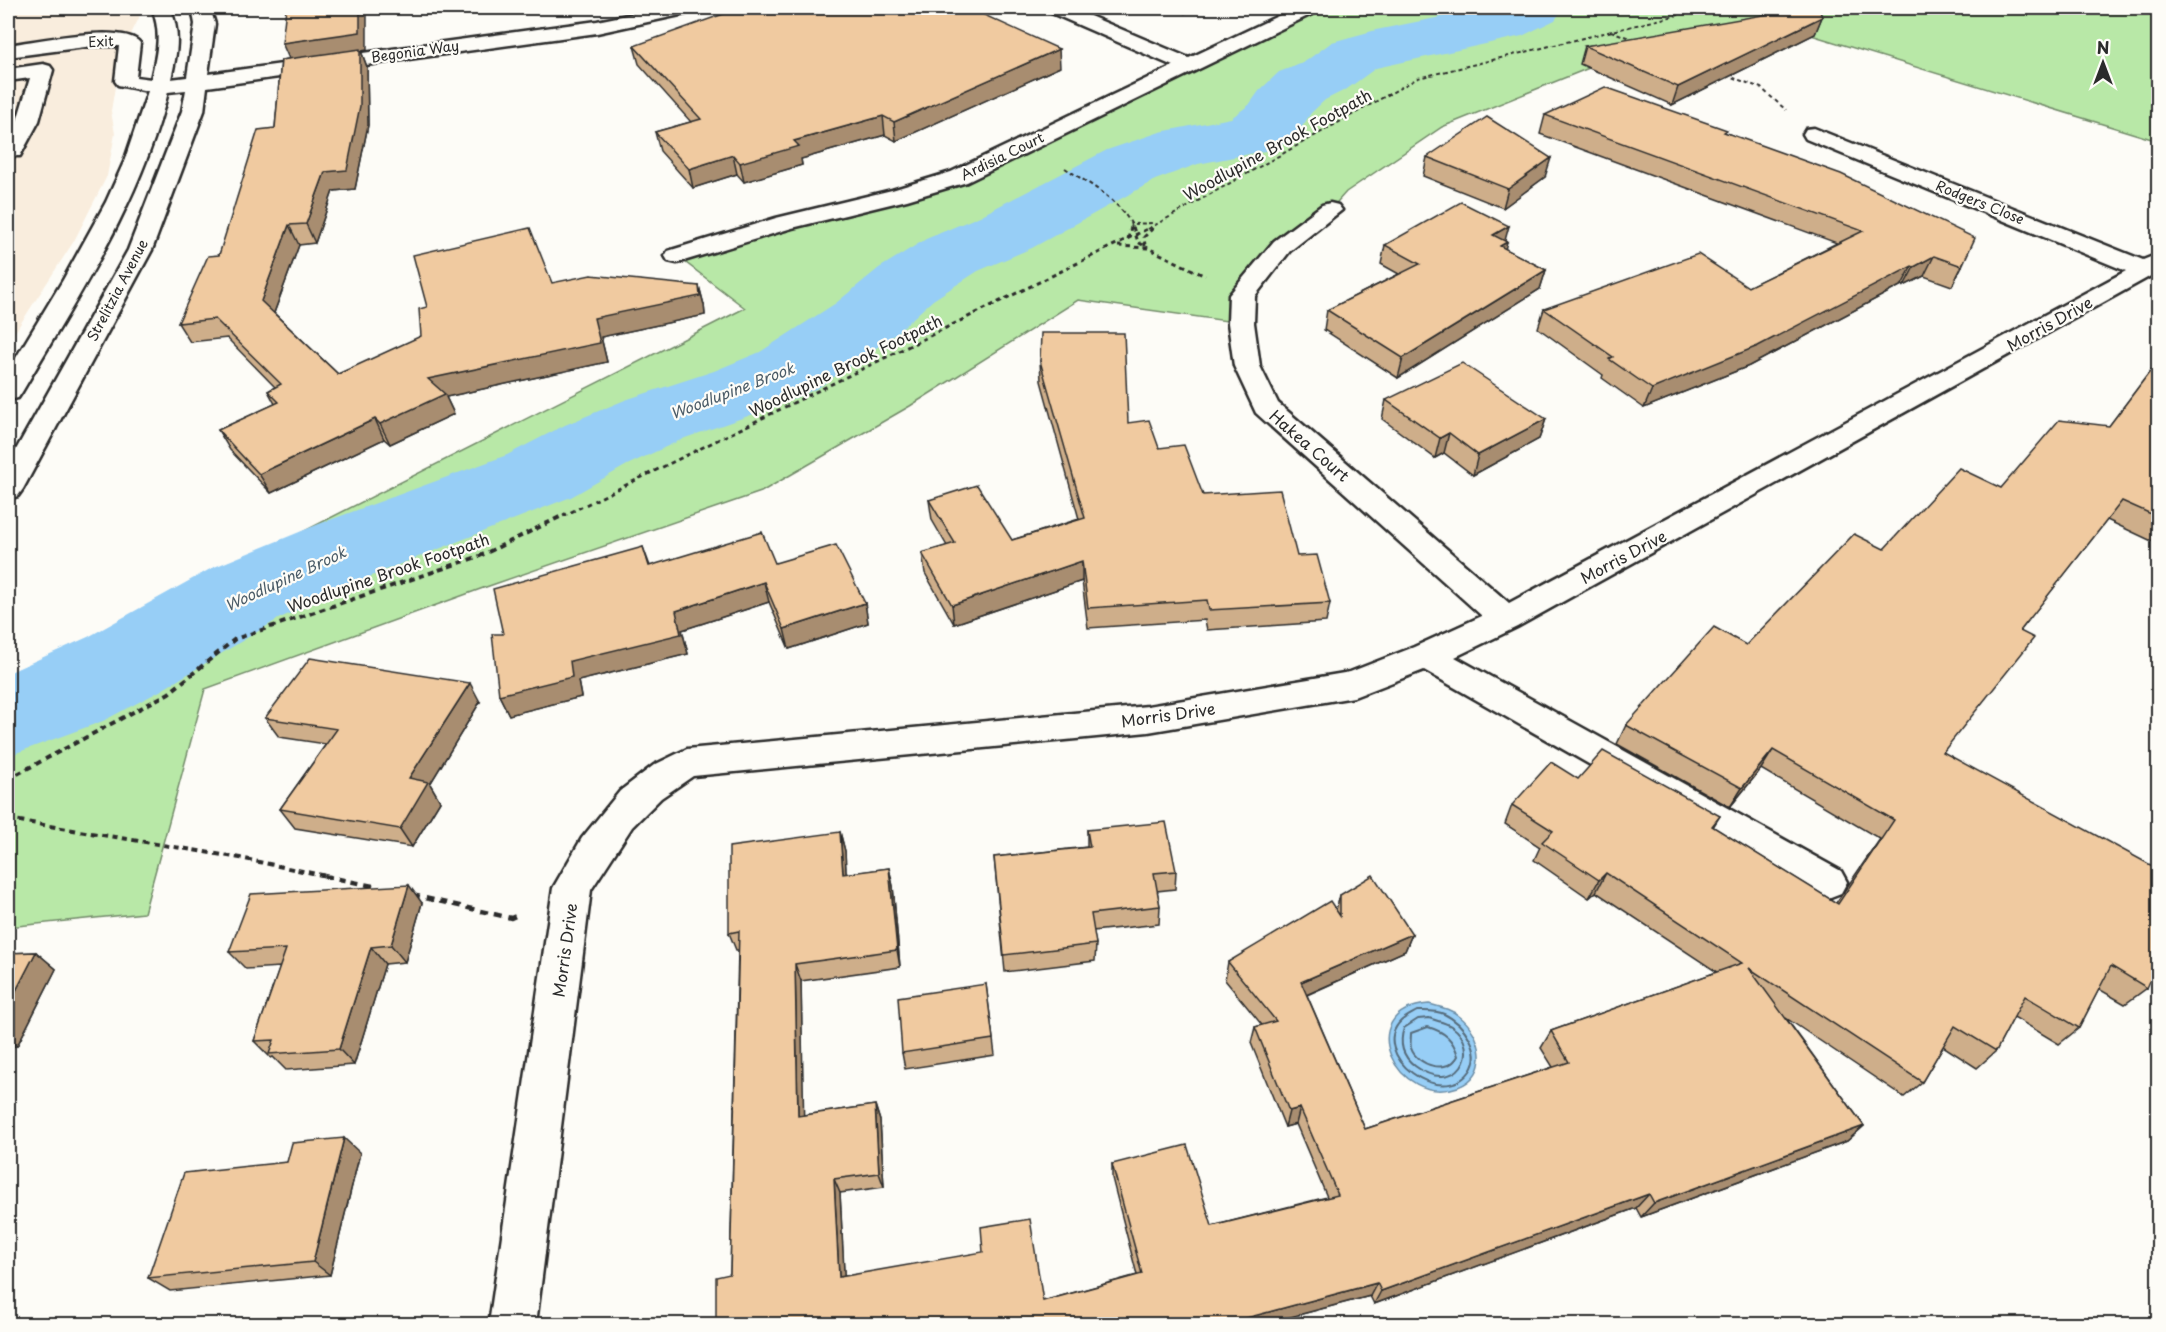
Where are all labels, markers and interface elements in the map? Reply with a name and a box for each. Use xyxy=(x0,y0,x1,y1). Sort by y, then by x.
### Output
street label: Exit xyxy=(88,30,115,52)
north arrow xyxy=(2073,33,2133,93)
street label: Begonia Way xyxy=(370,34,460,68)
text: N xyxy=(2097,35,2109,59)
street label: Woodlupine Brook Footpath xyxy=(1178,82,1376,206)
street label: Ardisia Court xyxy=(957,127,1048,185)
street label: Rodgers Close xyxy=(1933,175,2027,229)
street label: Strelitzia Avenue xyxy=(81,235,153,345)
street label: Morris Drive xyxy=(2002,290,2096,356)
street label: Woodlupine Brook Footpath xyxy=(744,308,946,422)
water label: Woodlupine Brook xyxy=(667,355,799,424)
street label: Hakea Court xyxy=(1265,403,1356,487)
street label: Morris Drive xyxy=(1576,523,1670,589)
street label: Woodlupine Brook Footpath xyxy=(284,528,492,616)
water label: Woodlupine Brook xyxy=(222,542,348,614)
street label: Morris Drive xyxy=(1119,696,1217,732)
street label: Morris Drive xyxy=(546,901,582,999)

